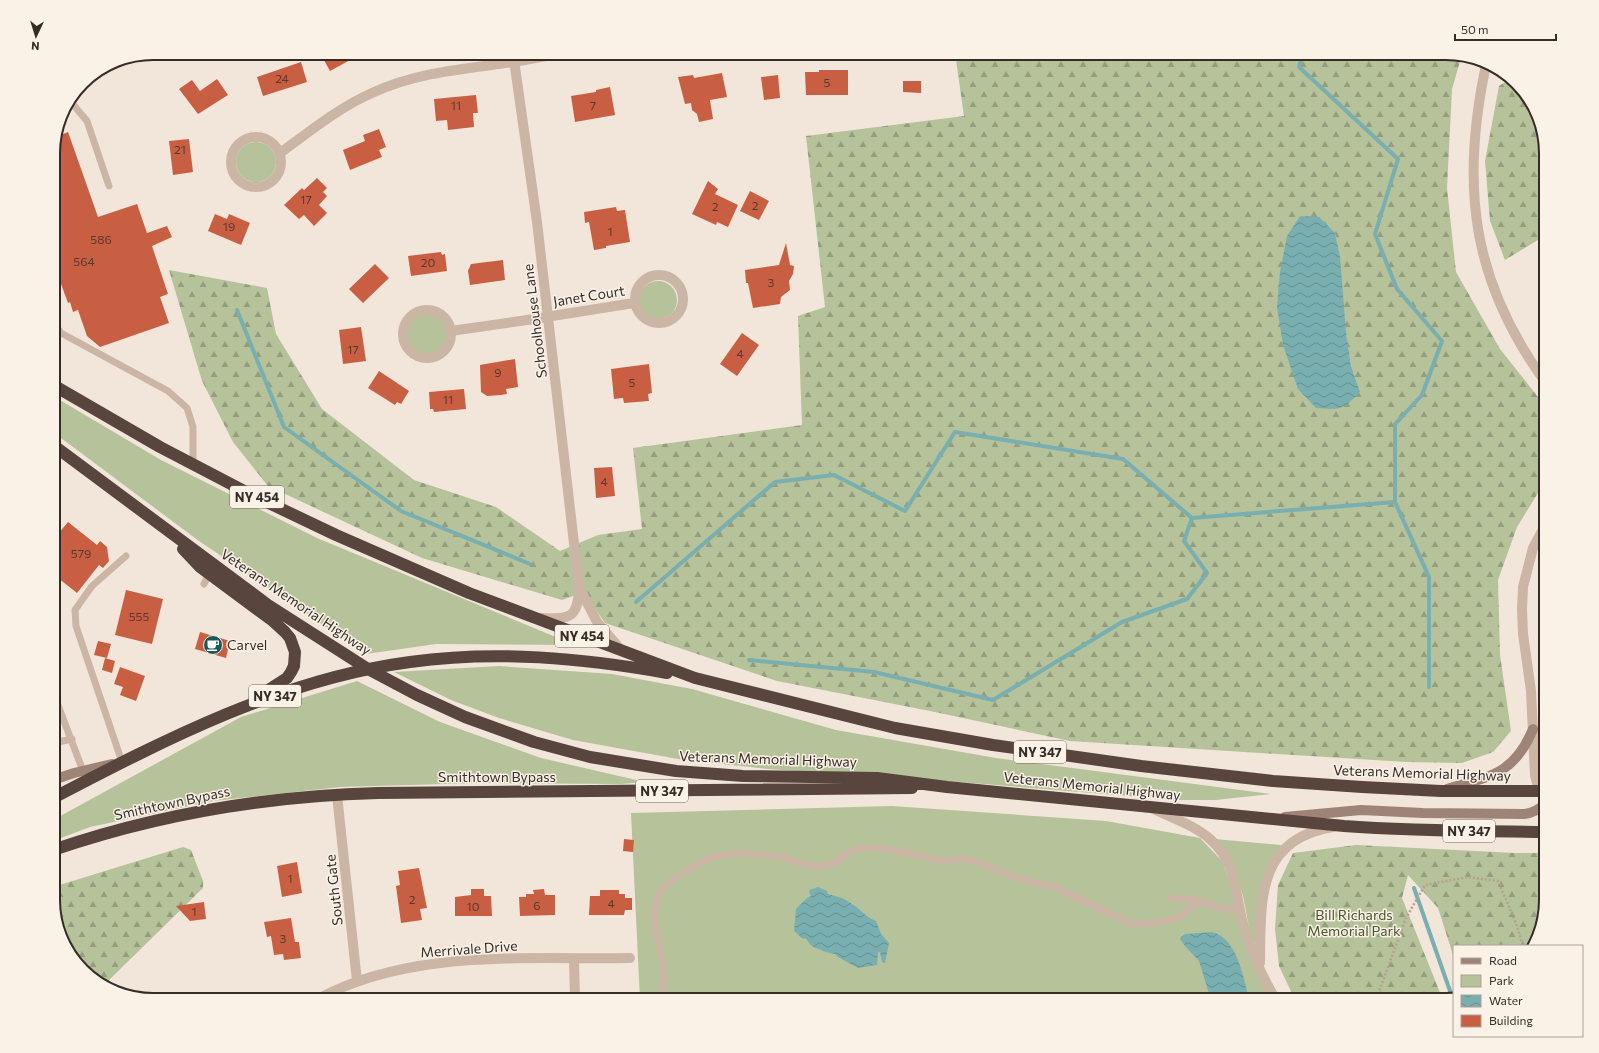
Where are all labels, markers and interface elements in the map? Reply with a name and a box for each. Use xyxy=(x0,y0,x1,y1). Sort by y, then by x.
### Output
north arrow xyxy=(16,16,56,56)
scale bar xyxy=(1455,16,1556,42)
text: 50 m xyxy=(1461,22,1489,36)
text: N xyxy=(31,40,40,53)
house number: 24 xyxy=(275,71,289,85)
house number: 5 xyxy=(824,75,831,89)
house number: 11 xyxy=(451,98,461,112)
house number: 7 xyxy=(590,98,596,112)
house number: 21 xyxy=(174,142,186,156)
house number: 17 xyxy=(300,192,312,206)
house number: 2 xyxy=(752,198,759,212)
house number: 2 xyxy=(712,199,719,213)
house number: 19 xyxy=(223,219,235,233)
house number: 1 xyxy=(607,224,613,238)
house number: 586 xyxy=(90,232,112,246)
house number: 564 xyxy=(73,254,95,268)
house number: 20 xyxy=(421,255,435,269)
street label: Schoolhouse Lane xyxy=(519,263,550,379)
house number: 3 xyxy=(768,275,775,289)
street label: Janet Court xyxy=(552,281,626,310)
house number: 17 xyxy=(347,342,359,356)
house number: 4 xyxy=(736,346,744,360)
house number: 9 xyxy=(494,365,502,379)
house number: 5 xyxy=(629,375,636,389)
house number: 11 xyxy=(443,392,453,406)
house number: 4 xyxy=(600,474,608,488)
road number: NY 454 xyxy=(230,486,284,508)
street label: Veterans Memorial Highway xyxy=(218,545,375,658)
house number: 579 xyxy=(71,546,91,560)
house number: 555 xyxy=(129,609,149,623)
road number: NY 454 xyxy=(555,625,609,647)
cafe icon: Carvel xyxy=(202,634,224,656)
place label: Carvel xyxy=(227,636,267,653)
road number: NY 347 xyxy=(249,685,301,707)
road number: NY 347 xyxy=(1014,741,1066,763)
street label: Veterans Memorial Highway xyxy=(679,747,857,770)
street label: Veterans Memorial Highway xyxy=(1333,761,1511,784)
street label: Smithtown Bypass xyxy=(438,768,556,785)
street label: Veterans Memorial Highway xyxy=(1003,768,1181,803)
road number: NY 347 xyxy=(636,780,688,802)
street label: Smithtown Bypass xyxy=(112,782,231,823)
road number: NY 347 xyxy=(1443,820,1495,842)
street label: South Gate xyxy=(321,854,346,926)
house number: 1 xyxy=(287,871,293,885)
house number: 2 xyxy=(409,892,416,906)
house number: 4 xyxy=(607,896,615,910)
house number: 6 xyxy=(533,898,541,912)
house number: 10 xyxy=(467,899,480,913)
house number: 1 xyxy=(191,904,197,918)
park label: Bill Richards Memorial Park xyxy=(1307,906,1401,939)
house number: 3 xyxy=(280,931,287,945)
street label: Merrivale Drive xyxy=(420,937,518,960)
legend xyxy=(1453,945,1583,1037)
text: Road xyxy=(1489,953,1517,967)
text: Park xyxy=(1489,973,1515,987)
text: Water xyxy=(1489,993,1523,1007)
text: Building xyxy=(1489,1013,1533,1027)

